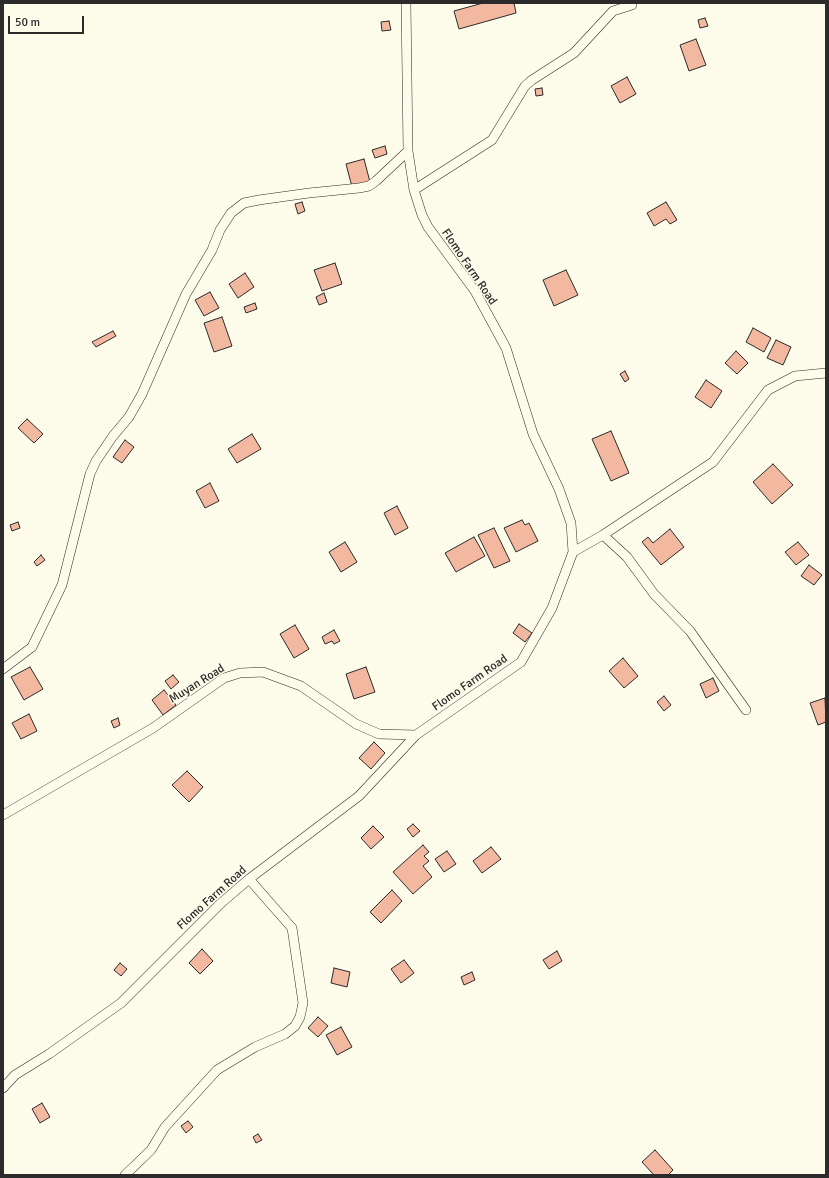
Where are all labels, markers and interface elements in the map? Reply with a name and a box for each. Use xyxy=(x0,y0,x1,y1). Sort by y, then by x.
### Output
scale bar xyxy=(10,8,86,34)
text: 50 m xyxy=(15,15,40,30)
street label: Flomo Farm Road xyxy=(438,226,500,308)
street label: Flomo Farm Road xyxy=(430,652,510,714)
street label: Muyan Road xyxy=(167,661,227,707)
street label: Flomo Farm Road xyxy=(174,863,250,933)

